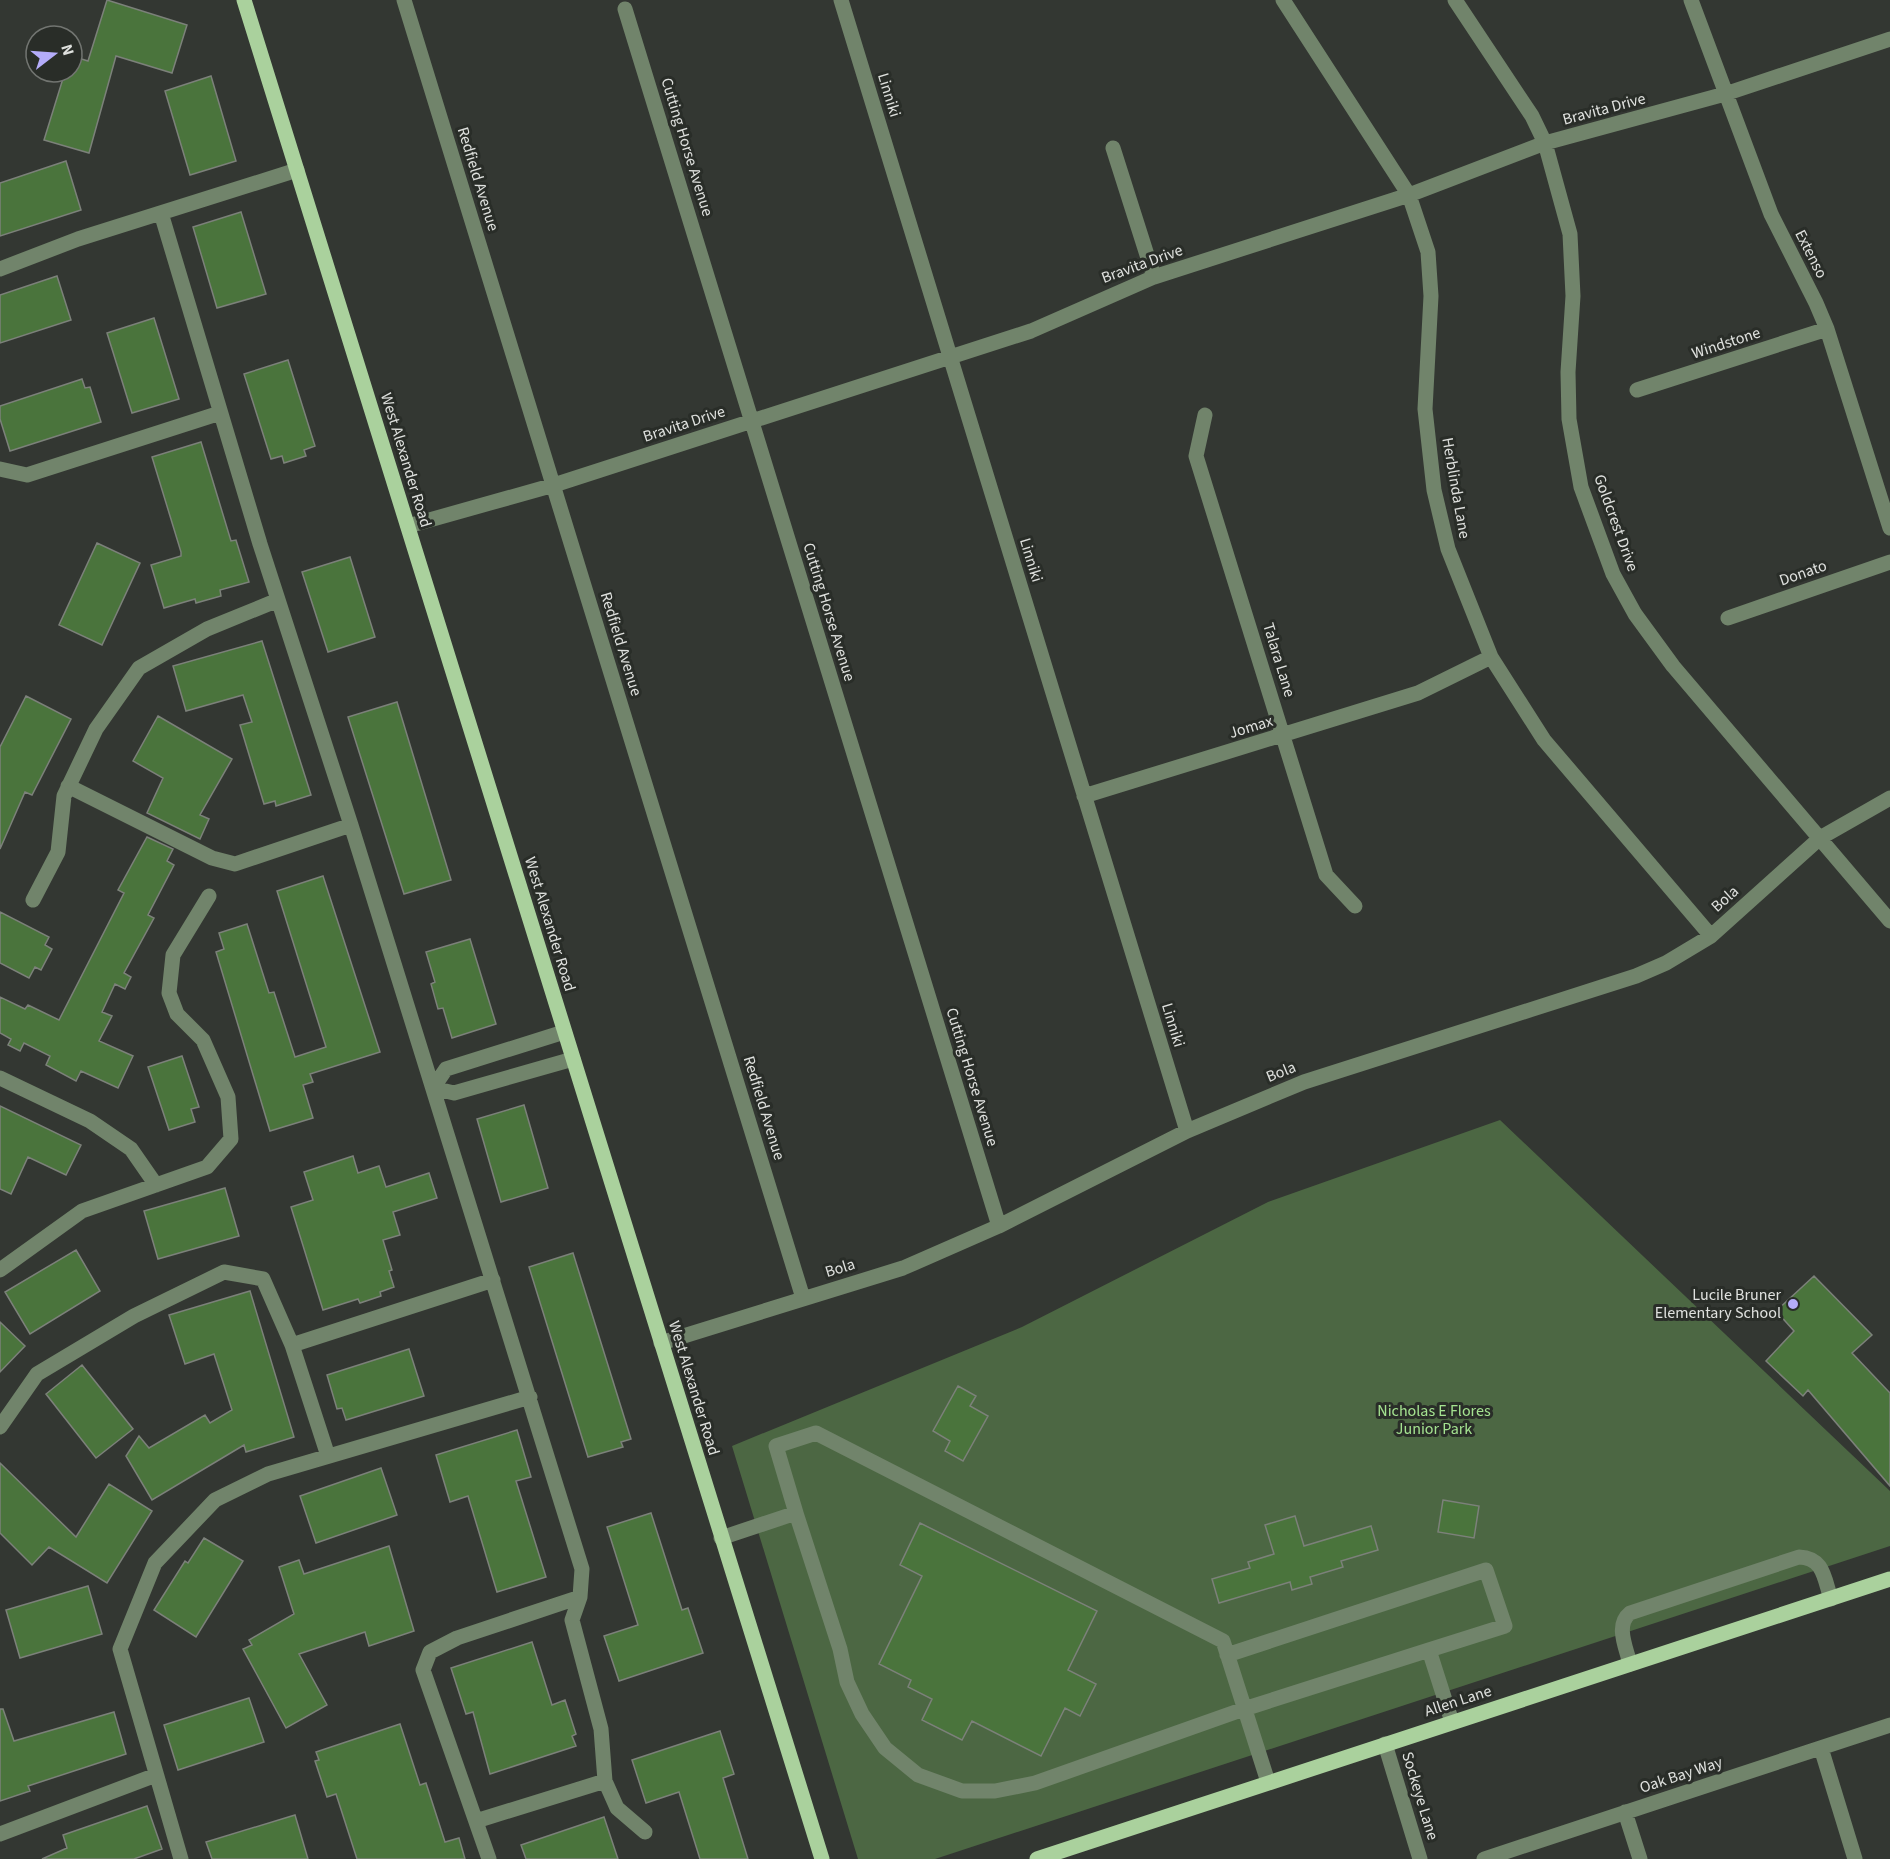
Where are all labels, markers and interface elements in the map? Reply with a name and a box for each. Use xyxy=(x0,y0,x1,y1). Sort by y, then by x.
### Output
north arrow xyxy=(24,24,84,84)
text: N xyxy=(55,42,79,58)
street label: Linniki xyxy=(872,70,906,120)
street label: Cutting Horse Avenue xyxy=(655,75,719,219)
street label: Bravita Drive xyxy=(1560,87,1648,131)
street label: Redfield Avenue xyxy=(452,124,504,234)
street label: Extenso xyxy=(1789,226,1833,282)
street label: Bravita Drive xyxy=(1098,239,1186,289)
street label: Windstone xyxy=(1689,322,1763,364)
street label: West Alexander Road xyxy=(375,390,437,530)
street label: Bravita Drive xyxy=(640,400,728,448)
street label: Herblinda Lane xyxy=(1436,436,1476,540)
street label: Goldcrest Drive xyxy=(1588,471,1644,575)
street label: Linniki xyxy=(1014,535,1048,585)
street label: Cutting Horse Avenue xyxy=(797,540,861,684)
street label: Donato xyxy=(1776,555,1830,591)
street label: Redfield Avenue xyxy=(595,589,647,699)
street label: Talara Lane xyxy=(1257,620,1301,700)
street label: Jomax xyxy=(1226,710,1276,744)
street label: West Alexander Road xyxy=(519,854,581,994)
street label: Bola xyxy=(1706,881,1744,917)
street label: Linniki xyxy=(1156,1000,1190,1050)
street label: Cutting Horse Avenue xyxy=(940,1005,1004,1149)
street label: Redfield Avenue xyxy=(738,1053,790,1163)
street label: Bola xyxy=(1263,1056,1299,1088)
street label: Bola xyxy=(822,1253,858,1283)
place label: Lucile Bruner Elementary School xyxy=(1655,1284,1781,1324)
marker: Lucile Bruner Elementary School xyxy=(1786,1297,1800,1311)
street label: West Alexander Road xyxy=(663,1318,725,1458)
park label: Nicholas E Flores Junior Park xyxy=(1377,1400,1491,1440)
street label: Allen Lane xyxy=(1422,1680,1494,1722)
street label: Sockeye Lane xyxy=(1396,1749,1444,1843)
street label: Oak Bay Way xyxy=(1637,1751,1726,1799)

